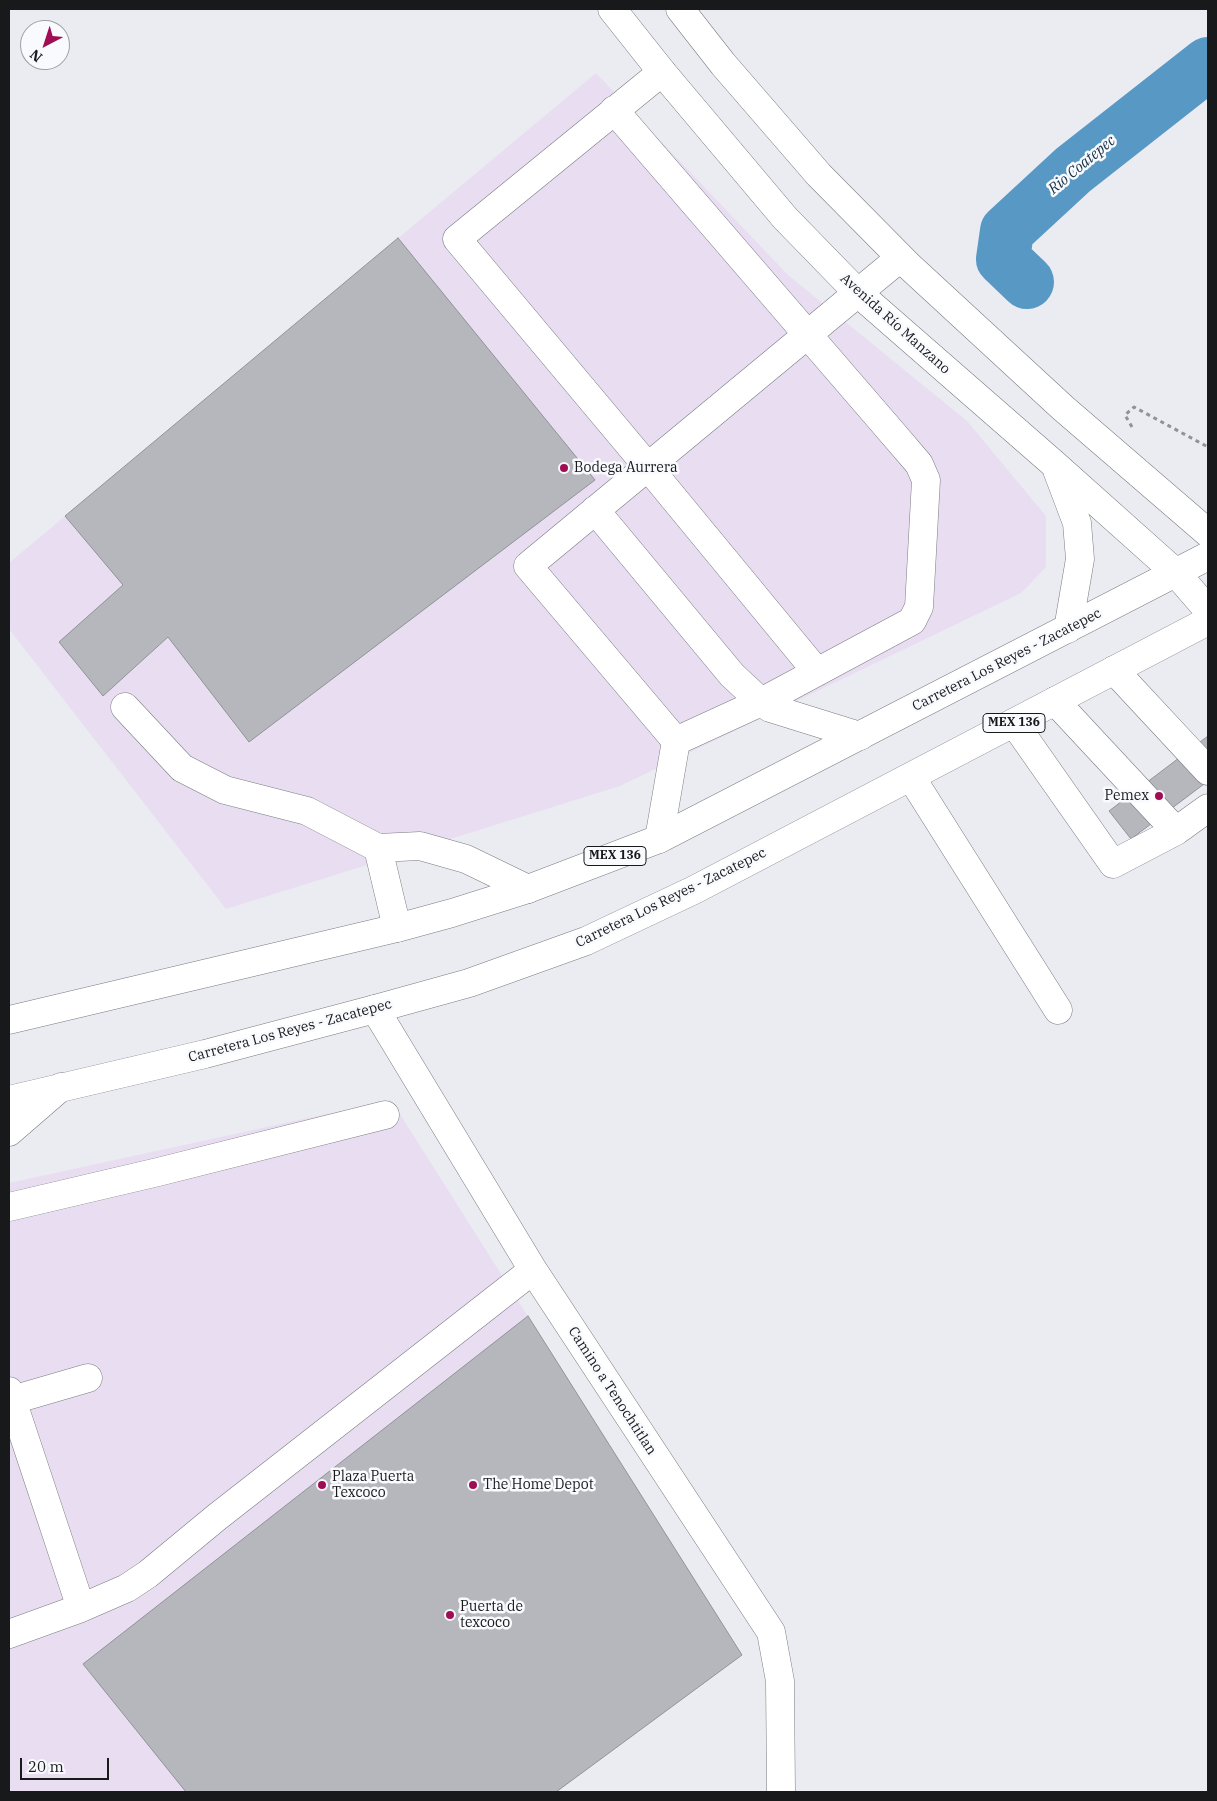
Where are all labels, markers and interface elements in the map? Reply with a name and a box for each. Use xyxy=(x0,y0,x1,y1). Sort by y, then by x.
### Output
north arrow xyxy=(20,20,70,70)
text: N xyxy=(26,45,46,66)
water label: Rio Coatepec xyxy=(1045,132,1119,198)
street label: Avenida Río Manzano xyxy=(837,270,953,378)
place label: Bodega Aurrera xyxy=(574,460,678,476)
marker: Bodega Aurrera xyxy=(558,462,570,474)
street label: Carretera Los Reyes - Zacatepec xyxy=(910,605,1104,715)
road number: MEX 136 xyxy=(983,714,1045,732)
place label: Pemex xyxy=(1104,788,1149,804)
marker: Pemex xyxy=(1153,790,1165,802)
street label: Carretera Los Reyes - Zacatepec xyxy=(573,844,769,952)
road number: MEX 136 xyxy=(584,846,646,866)
street label: Carretera Los Reyes - Zacatepec xyxy=(187,996,393,1066)
street label: Camino a Tenochtitlan xyxy=(564,1324,660,1458)
place label: Plaza Puerta Texcoco xyxy=(332,1469,414,1501)
place label: The Home Depot xyxy=(483,1477,594,1493)
marker: Plaza Puerta Texcoco xyxy=(316,1479,328,1491)
marker: The Home Depot xyxy=(467,1479,479,1491)
place label: Puerta de texcoco xyxy=(460,1599,523,1631)
marker: Puerta de texcoco xyxy=(444,1609,456,1621)
scale bar xyxy=(22,1748,111,1780)
text: 20 m xyxy=(28,1757,64,1776)

